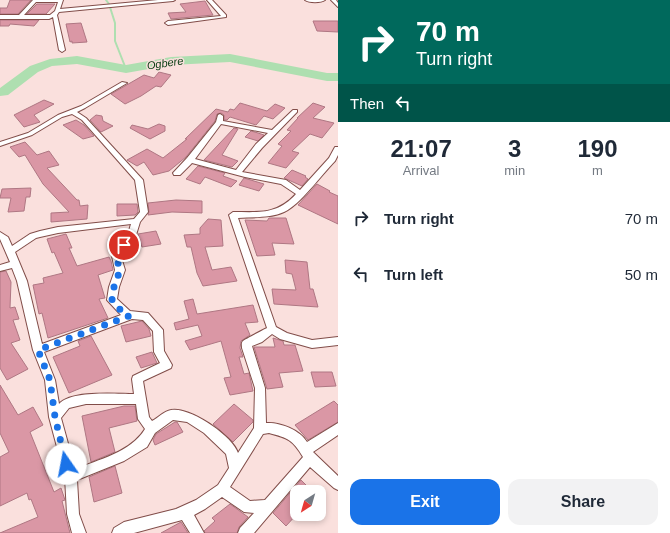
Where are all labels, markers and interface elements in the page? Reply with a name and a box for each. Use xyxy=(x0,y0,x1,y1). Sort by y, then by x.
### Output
icon: right xyxy=(350,16,402,68)
text: 70 m xyxy=(416,16,480,47)
text: Turn right xyxy=(416,49,492,69)
water label: Ogbere xyxy=(146,55,184,71)
icon: left xyxy=(392,92,414,114)
text: Then xyxy=(350,95,384,112)
text: 21:07 xyxy=(390,135,452,162)
text: 3 xyxy=(508,135,521,162)
text: 190 xyxy=(578,135,618,162)
text: Arrival xyxy=(403,163,440,178)
text: min xyxy=(504,163,525,178)
text: m xyxy=(592,163,603,178)
icon: right xyxy=(350,207,372,229)
text: Turn right xyxy=(384,210,454,227)
text: 70 m xyxy=(625,210,658,227)
pin xyxy=(107,228,141,262)
icon: arrive xyxy=(113,234,135,256)
icon: left xyxy=(350,263,372,285)
text: Turn left xyxy=(384,266,443,283)
text: 50 m xyxy=(625,266,658,283)
position arrow xyxy=(45,443,87,485)
button: Exit xyxy=(350,479,500,525)
button: Share xyxy=(508,479,658,525)
north arrow xyxy=(290,485,326,521)
map controls xyxy=(290,485,326,521)

